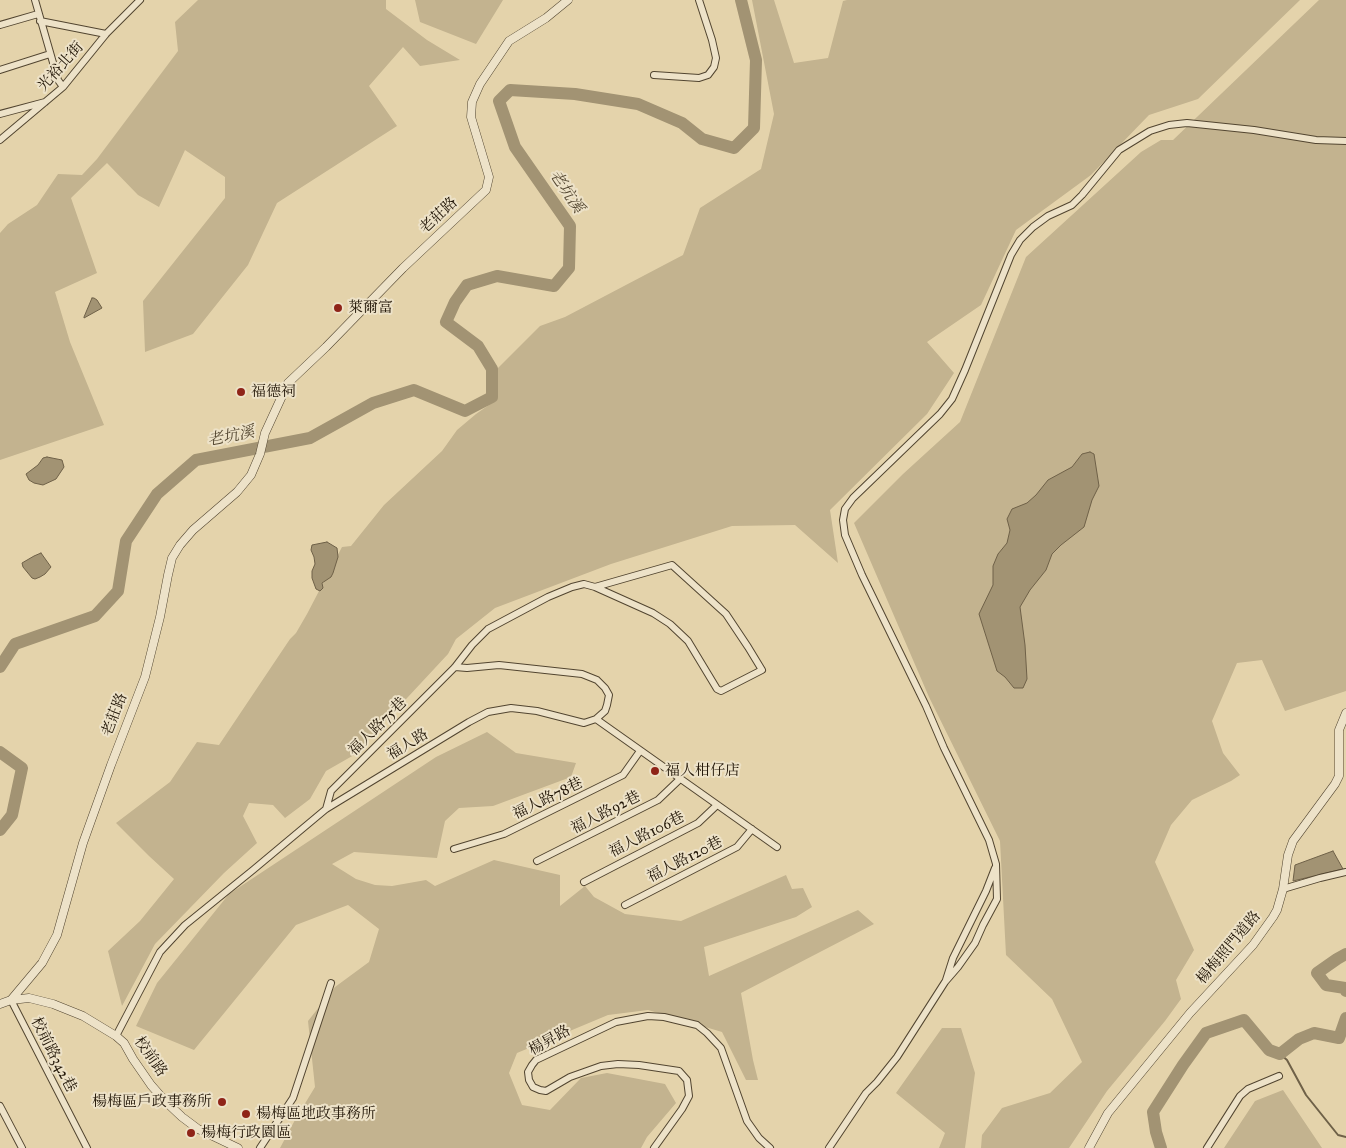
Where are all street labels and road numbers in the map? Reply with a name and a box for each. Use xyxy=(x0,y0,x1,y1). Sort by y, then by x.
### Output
street label: 光裕北街 xyxy=(34,39,88,95)
street label: 老莊路 xyxy=(416,194,462,238)
street label: 老莊路 xyxy=(99,691,131,739)
street label: 福人路75巷 xyxy=(345,694,411,760)
street label: 福人路 xyxy=(384,726,432,764)
street label: 福人路78巷 xyxy=(510,774,586,824)
street label: 福人路92巷 xyxy=(568,788,644,838)
street label: 福人路106巷 xyxy=(606,808,688,862)
street label: 福人路120巷 xyxy=(644,833,726,887)
street label: 楊梅照門道路 xyxy=(1193,908,1265,988)
street label: 校前路342巷 xyxy=(26,1014,80,1096)
street label: 楊昇路 xyxy=(526,1022,574,1060)
street label: 校前路 xyxy=(130,1033,170,1081)

